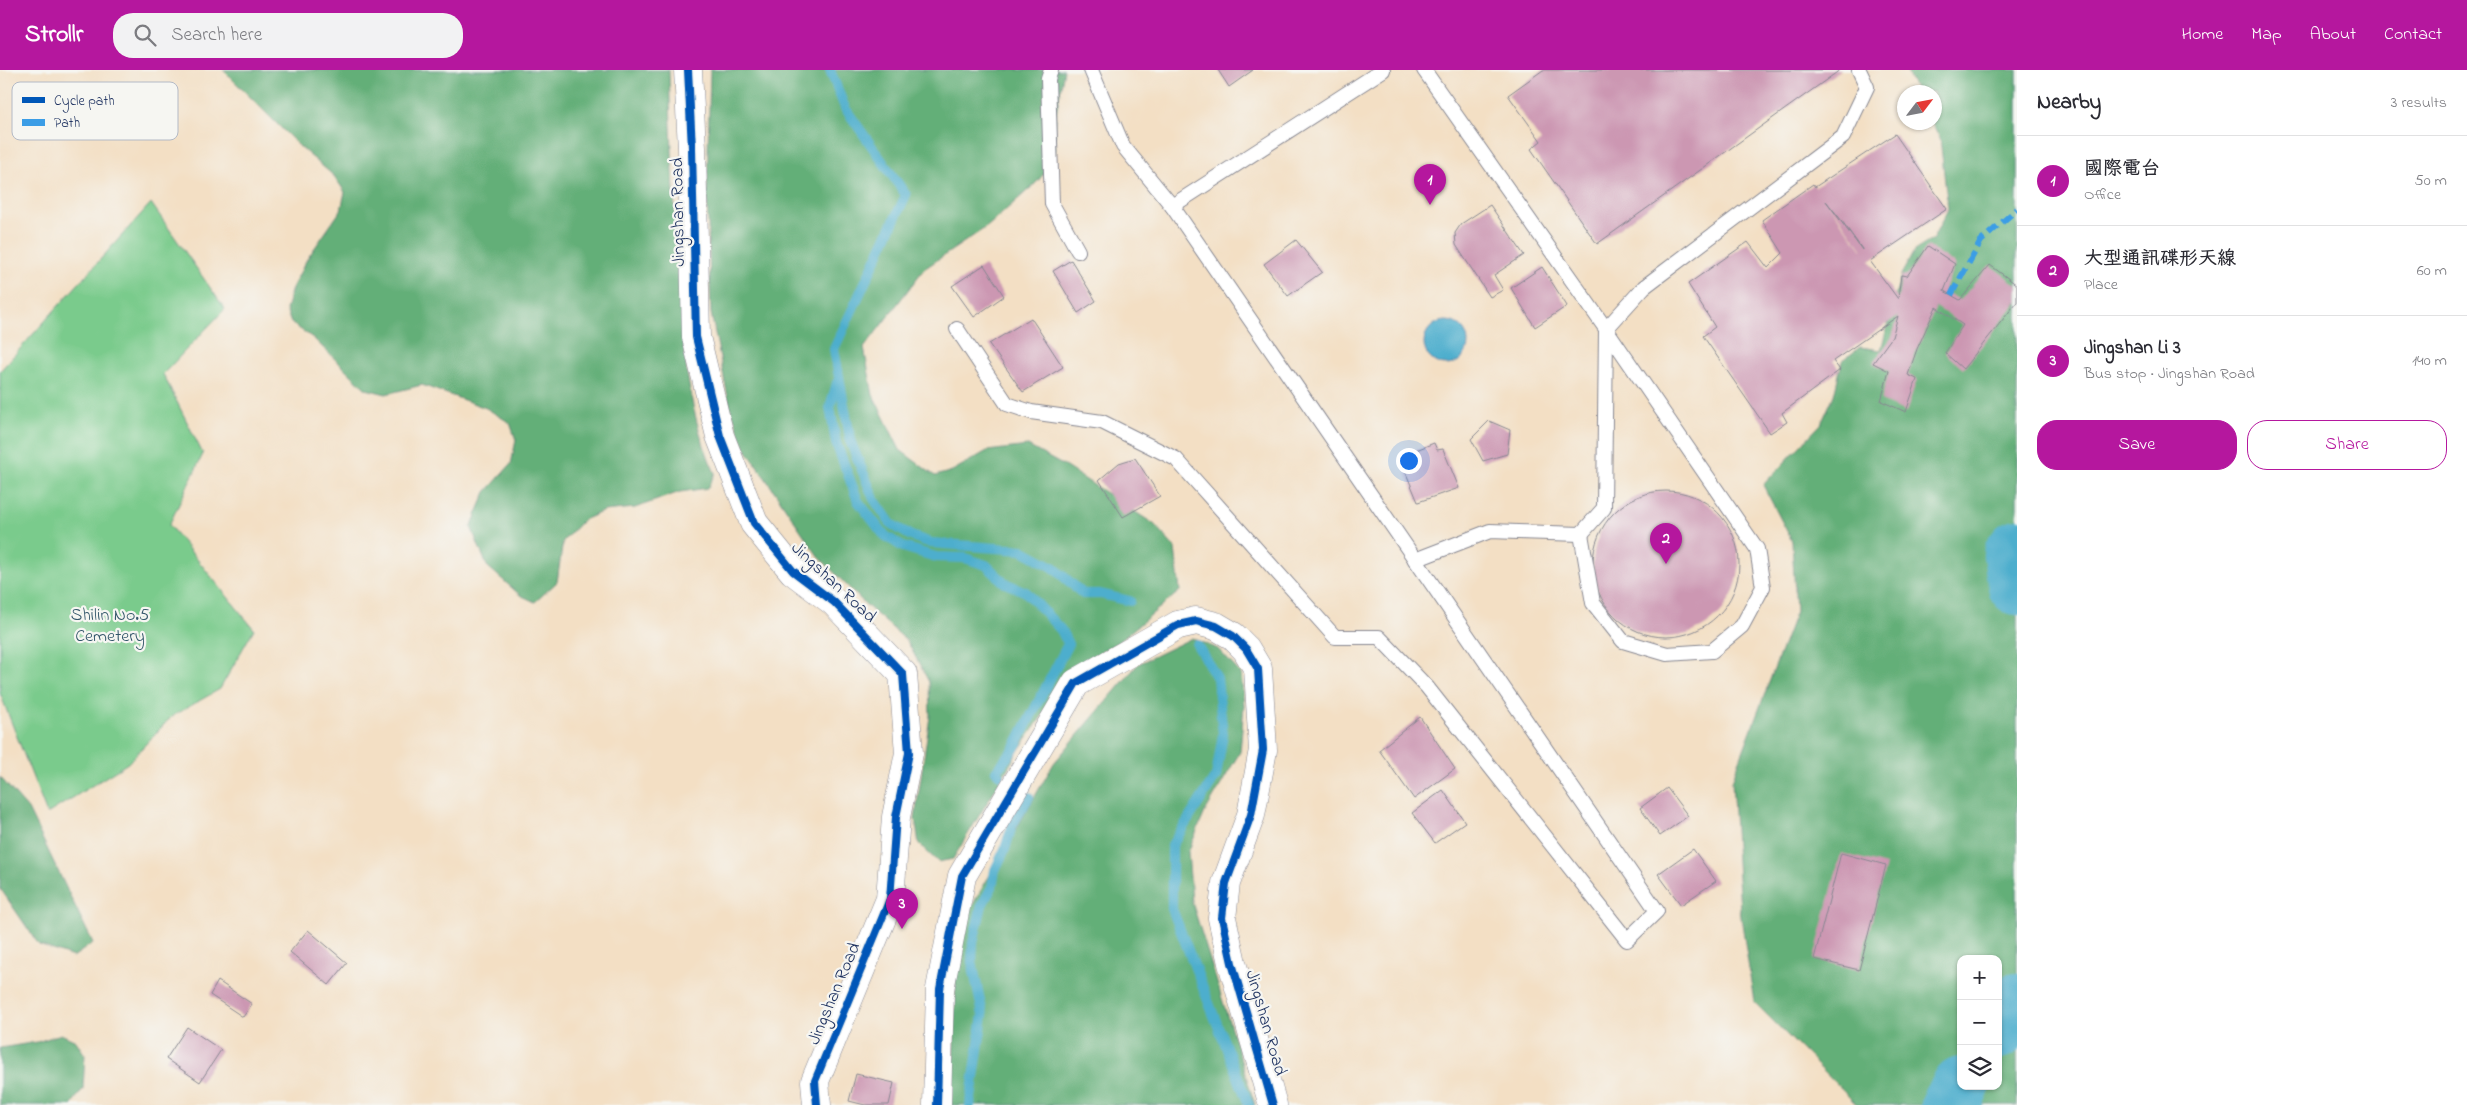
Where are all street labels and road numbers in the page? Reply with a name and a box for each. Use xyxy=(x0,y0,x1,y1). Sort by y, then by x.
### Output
street label: Jingshan Road xyxy=(665,157,694,267)
street label: Jingshan Road xyxy=(784,536,882,630)
street label: Jingshan Road xyxy=(802,939,869,1050)
street label: Jingshan Road xyxy=(1237,967,1293,1079)

